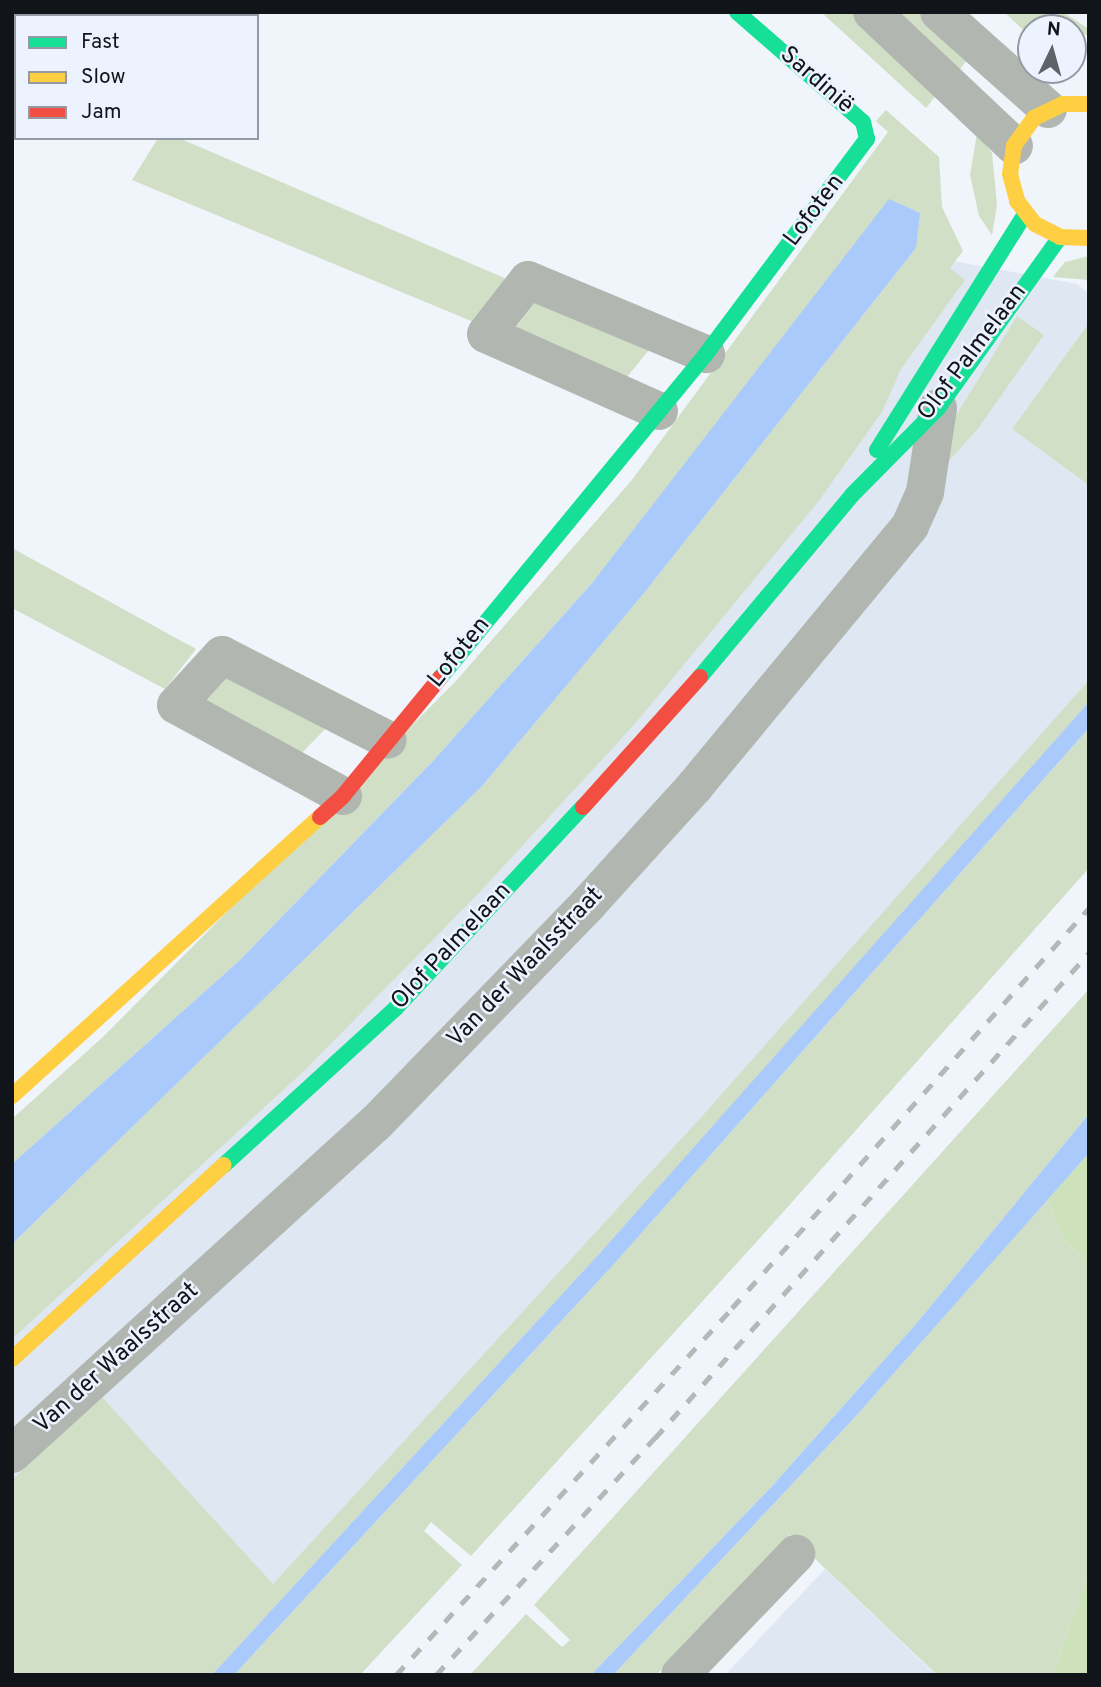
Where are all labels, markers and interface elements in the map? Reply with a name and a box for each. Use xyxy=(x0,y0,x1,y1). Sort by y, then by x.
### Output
legend xyxy=(14,14,259,140)
north arrow xyxy=(1017,14,1087,84)
text: N xyxy=(1046,18,1062,43)
text: Fast xyxy=(81,29,120,56)
street label: Sardinië xyxy=(773,41,859,121)
text: Slow xyxy=(81,64,126,91)
text: Jam xyxy=(81,99,122,126)
street label: Lofoten xyxy=(779,169,851,253)
street label: Olof Palmelaan xyxy=(912,279,1034,427)
street label: Lofoten xyxy=(423,612,497,694)
street label: Olof Palmelaan xyxy=(386,877,518,1017)
street label: Van der Waalsstraat xyxy=(442,882,610,1054)
street label: Van der Waalsstraat xyxy=(29,1277,205,1441)

